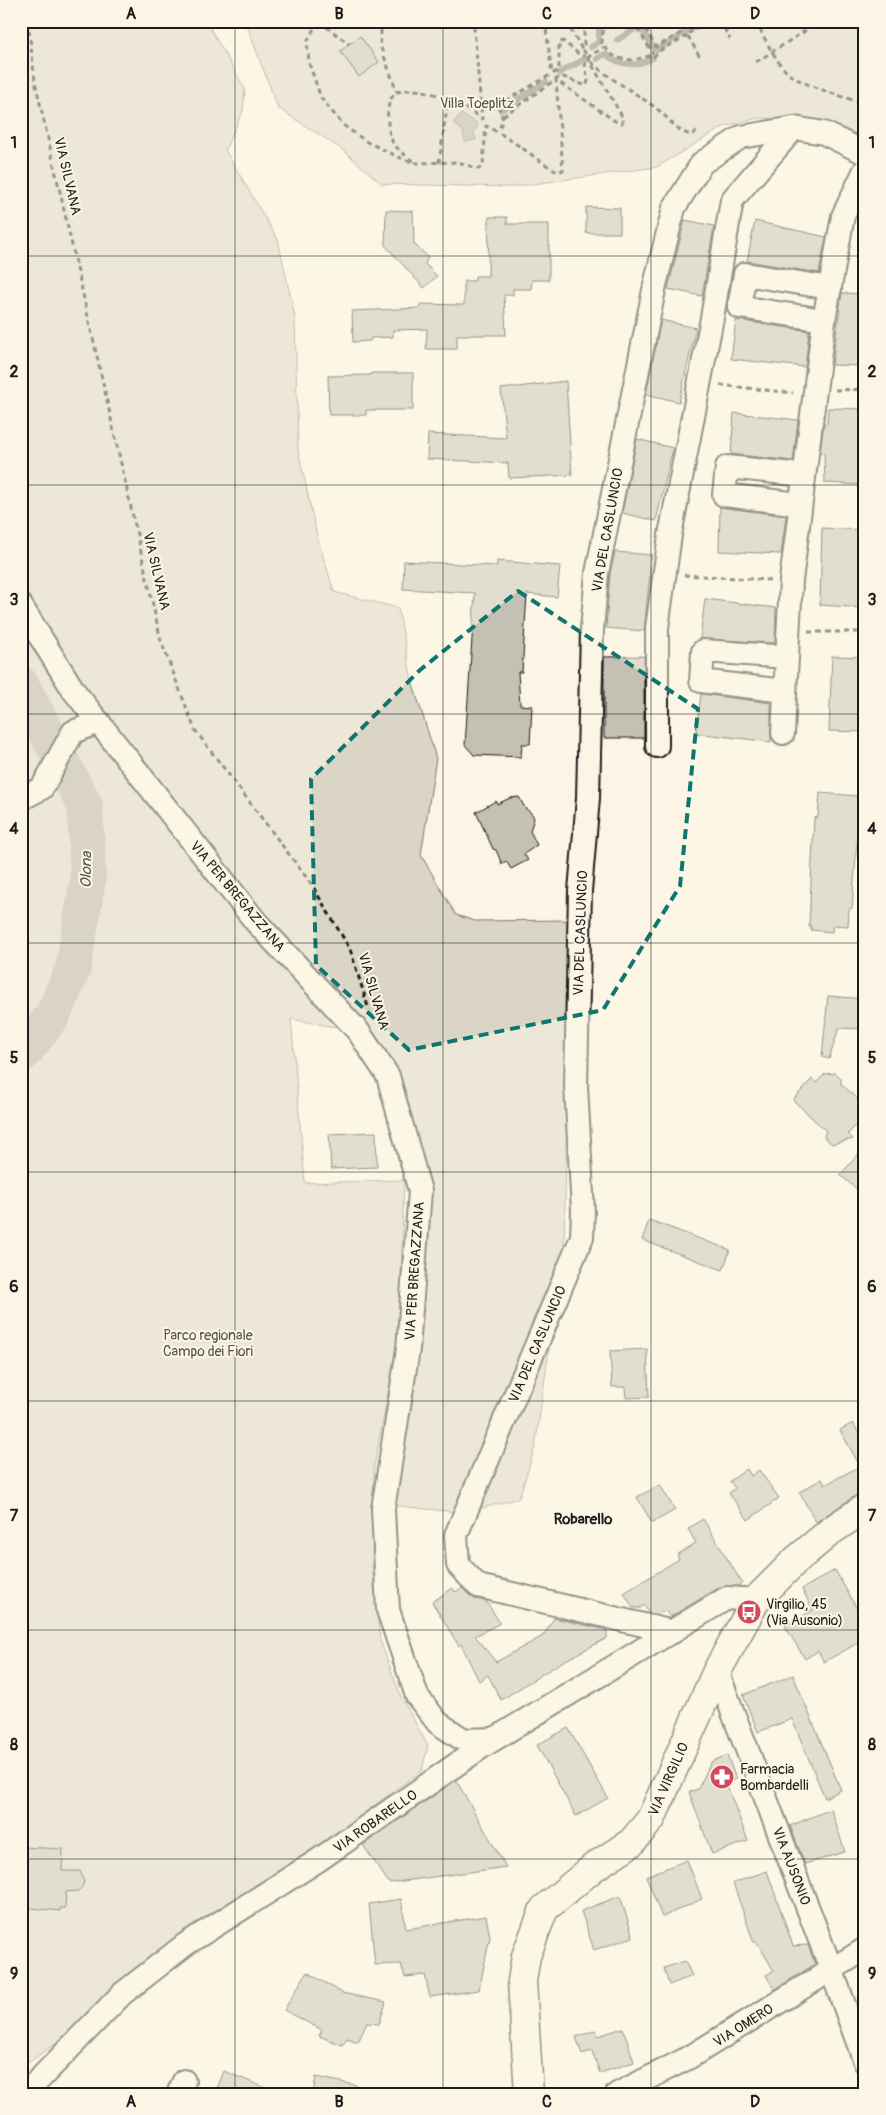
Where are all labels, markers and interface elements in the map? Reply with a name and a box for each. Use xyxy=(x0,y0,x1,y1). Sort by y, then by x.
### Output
text: A xyxy=(126,4,137,24)
text: B xyxy=(334,4,344,24)
text: C xyxy=(542,4,552,24)
text: D xyxy=(750,4,760,24)
park label: Villa Toeplitz xyxy=(440,95,514,112)
text: 1 xyxy=(11,133,17,153)
text: 1 xyxy=(869,133,875,153)
street label: VIA SILVANA xyxy=(50,136,85,217)
text: 2 xyxy=(10,362,19,382)
text: 2 xyxy=(868,362,877,382)
street label: VIA DEL CASLUNCIO xyxy=(588,467,627,593)
street label: VIA SILVANA xyxy=(139,531,174,612)
text: 3 xyxy=(10,590,19,610)
text: 3 xyxy=(868,590,877,610)
text: 4 xyxy=(9,819,19,839)
text: 4 xyxy=(867,819,877,839)
street label: VIA PER BREGAZZANA xyxy=(186,838,289,955)
water label: Olona xyxy=(77,851,96,888)
street label: VIA DEL CASLUNCIO xyxy=(570,870,591,996)
street label: VIA SILVANA xyxy=(354,951,393,1032)
text: 5 xyxy=(10,1048,19,1068)
text: 5 xyxy=(868,1048,877,1068)
street label: VIA PER BREGAZZANA xyxy=(401,1201,428,1341)
text: 6 xyxy=(9,1277,19,1297)
text: 6 xyxy=(867,1277,877,1297)
street label: VIA DEL CASLUNCIO xyxy=(505,1283,570,1405)
park label: Parco regionale Campo dei Fiori xyxy=(163,1327,254,1360)
text: 7 xyxy=(10,1506,19,1526)
text: 7 xyxy=(868,1506,877,1526)
district label: Robarello xyxy=(554,1510,612,1529)
place label: Virgilio, 45 (Via Ausonio) xyxy=(766,1596,843,1629)
bus stop icon: Virgilio, 45 (Via Ausonio) xyxy=(736,1599,762,1625)
text: 8 xyxy=(10,1735,18,1755)
text: 8 xyxy=(868,1735,876,1755)
street label: VIA VIRGILIO xyxy=(645,1740,692,1819)
place label: Farmacia Bombardelli xyxy=(740,1761,809,1794)
pharmacy icon: Farmacia Bombardelli xyxy=(709,1764,735,1790)
street label: VIA ROBARELLO xyxy=(330,1786,421,1857)
street label: VIA AUSONIO xyxy=(769,1825,814,1908)
text: 9 xyxy=(10,1964,18,1984)
text: 9 xyxy=(868,1964,876,1984)
street label: VIA OMERO xyxy=(710,2000,777,2051)
text: A xyxy=(126,2092,137,2112)
text: B xyxy=(334,2092,344,2112)
text: C xyxy=(542,2092,552,2112)
text: D xyxy=(750,2092,760,2112)

